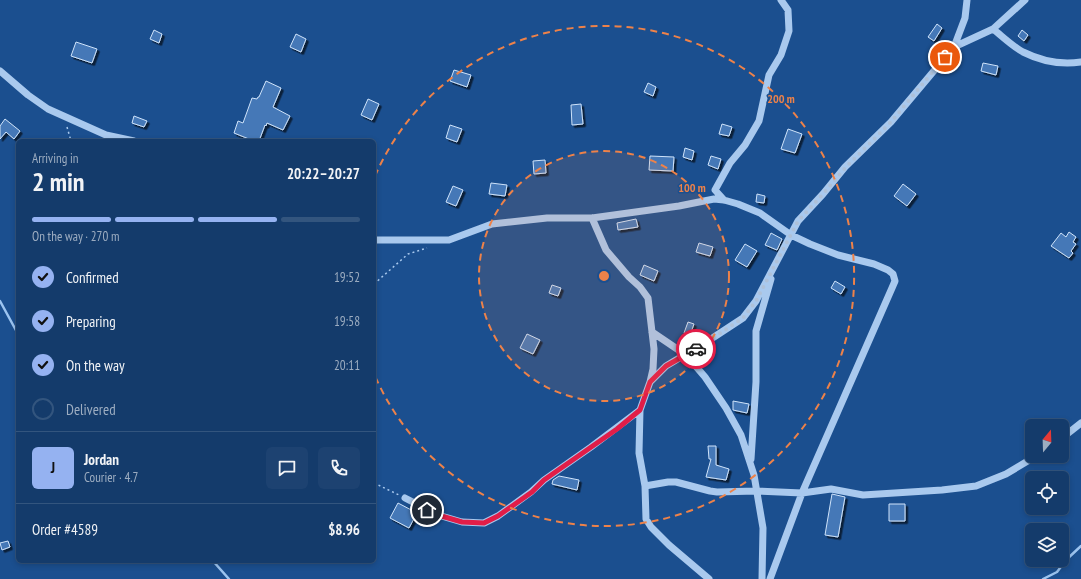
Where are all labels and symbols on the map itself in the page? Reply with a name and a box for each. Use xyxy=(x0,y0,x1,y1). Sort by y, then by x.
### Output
pin xyxy=(928,40,962,74)
text: 200 m xyxy=(767,91,795,106)
text: 100 m xyxy=(678,180,706,195)
centre of rings xyxy=(597,269,611,283)
courier xyxy=(676,329,716,369)
north arrow xyxy=(1025,419,1069,463)
pin xyxy=(410,493,444,527)

